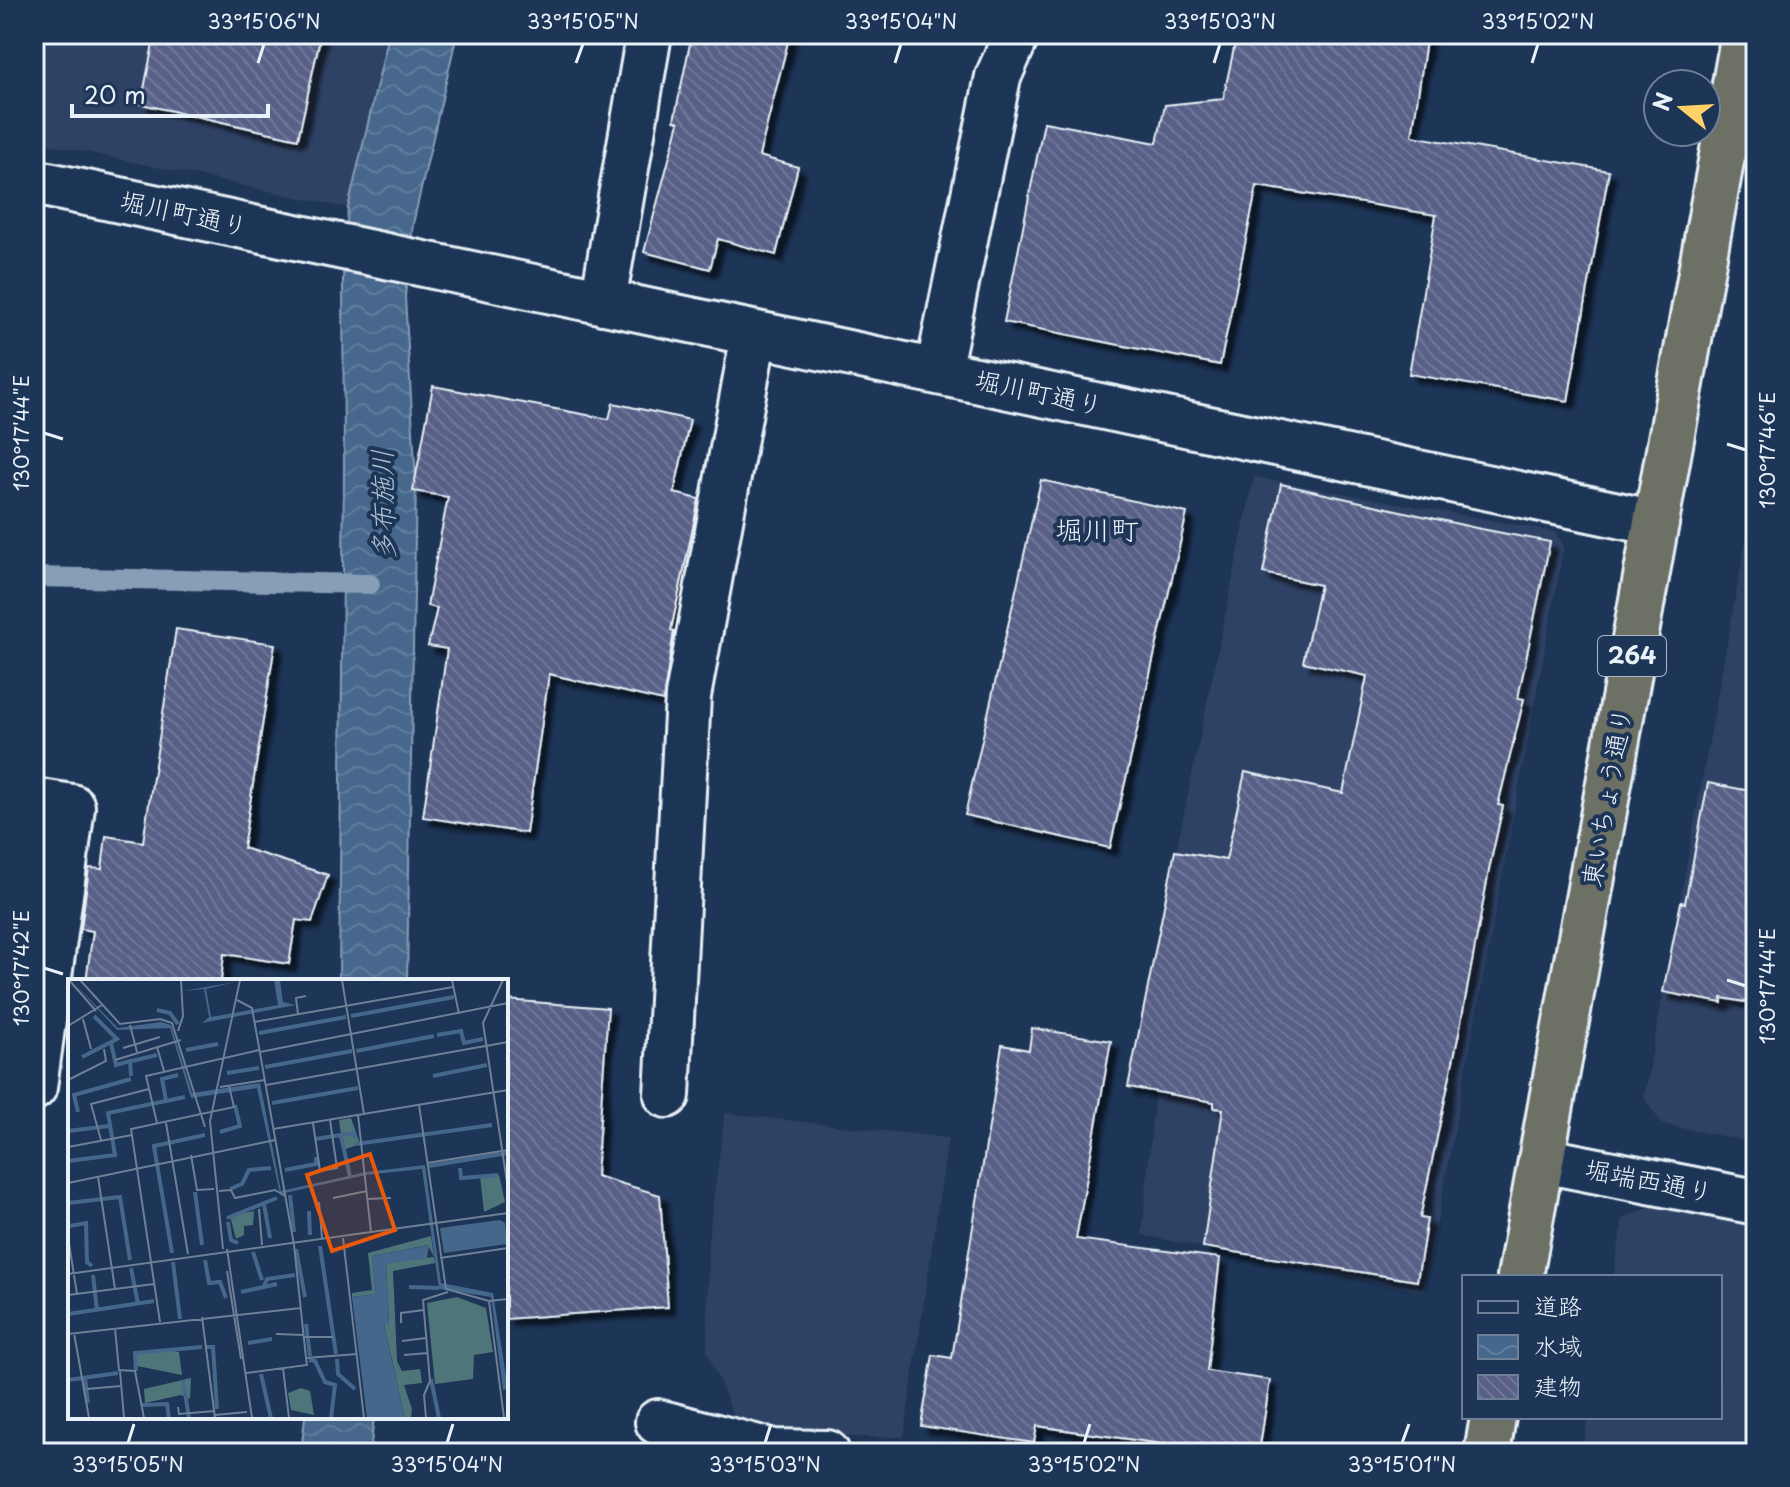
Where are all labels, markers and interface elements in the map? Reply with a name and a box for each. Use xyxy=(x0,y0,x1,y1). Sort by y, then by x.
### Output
text: 33°15'06"N xyxy=(207,6,321,36)
text: 33°15'05"N xyxy=(527,6,639,36)
text: 33°15'04"N xyxy=(845,6,957,36)
text: 33°15'03"N xyxy=(1164,6,1276,36)
text: 33°15'02"N xyxy=(1482,6,1594,36)
scale bar xyxy=(72,68,268,118)
north arrow xyxy=(1642,68,1722,148)
text: 20 m xyxy=(84,76,146,112)
text: N xyxy=(1643,88,1680,115)
street label: 堀川町通り xyxy=(117,180,252,245)
street label: 堀川町通り xyxy=(972,359,1107,424)
text: 130°17'44"E xyxy=(6,375,36,491)
text: 130°17'46"E xyxy=(1752,391,1782,509)
water label: 多布施川 xyxy=(359,449,404,561)
district label: 堀川町 xyxy=(1055,507,1139,550)
road number: 264 xyxy=(1598,636,1666,676)
street label: 東いちょう通り xyxy=(1571,704,1641,890)
text: 130°17'42"E xyxy=(6,910,36,1026)
text: 130°17'44"E xyxy=(1752,928,1782,1044)
inset map xyxy=(68,979,508,1419)
street label: 堀端西通り xyxy=(1582,1148,1717,1211)
legend xyxy=(1462,1275,1722,1419)
text: 道路 xyxy=(1534,1287,1582,1323)
text: 水域 xyxy=(1534,1327,1582,1363)
text: 建物 xyxy=(1534,1367,1582,1403)
text: 33°15'05"N xyxy=(72,1449,184,1479)
text: 33°15'04"N xyxy=(391,1449,503,1479)
text: 33°15'03"N xyxy=(709,1449,821,1479)
text: 33°15'02"N xyxy=(1028,1449,1140,1479)
text: 33°15'01"N xyxy=(1348,1449,1456,1479)

